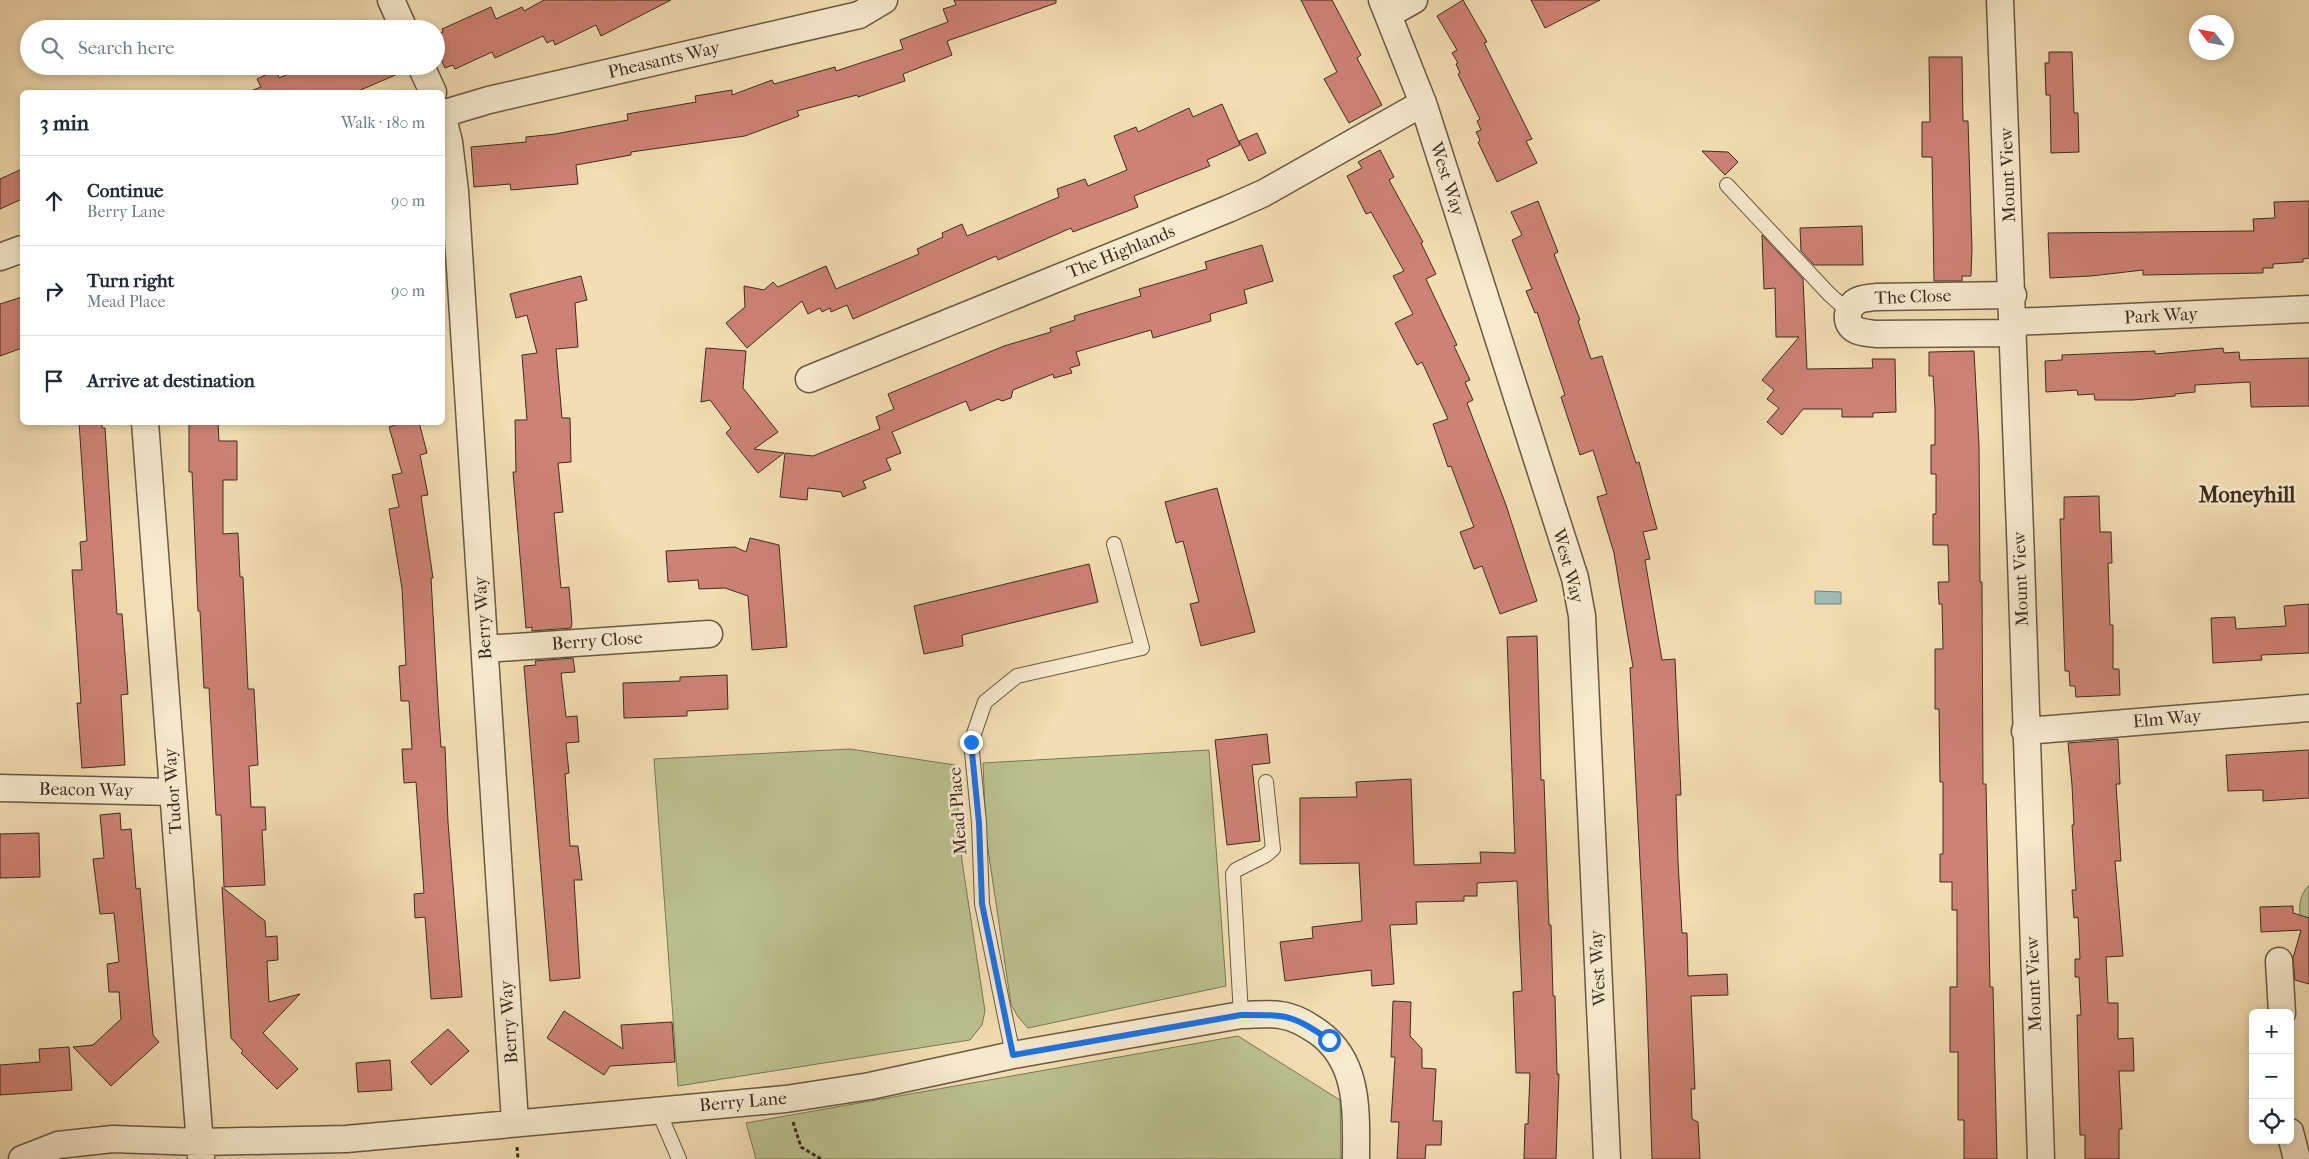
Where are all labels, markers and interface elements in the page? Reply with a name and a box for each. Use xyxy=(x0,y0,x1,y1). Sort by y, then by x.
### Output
north arrow xyxy=(2189,15,2234,60)
search box xyxy=(20,20,445,75)
icon: search xyxy=(38,34,66,62)
text: Search here xyxy=(78,37,174,59)
street label: Pheasants Way xyxy=(606,37,723,83)
text: 3 min xyxy=(40,111,89,135)
text: Walk · 180 m xyxy=(341,113,425,132)
street label: Mount View xyxy=(1996,127,2020,223)
street label: West Way xyxy=(1425,138,1469,220)
text: Continue xyxy=(87,180,163,202)
icon: ahead xyxy=(40,187,68,215)
text: 90 m xyxy=(391,191,425,210)
text: Berry Lane xyxy=(87,202,165,221)
street label: The Highlands xyxy=(1064,221,1178,283)
text: Turn right xyxy=(87,270,174,292)
icon: right xyxy=(40,277,68,305)
text: 90 m xyxy=(391,281,425,300)
street label: The Close xyxy=(1874,285,1952,309)
text: Mead Place xyxy=(87,292,165,311)
street label: Park Way xyxy=(2124,304,2200,328)
icon: arrive xyxy=(40,367,68,395)
text: Arrive at destination xyxy=(87,370,255,392)
district label: Moneyhill xyxy=(2198,482,2296,508)
street label: West Way xyxy=(1548,525,1588,607)
street label: Mount View xyxy=(2009,531,2033,627)
street label: Berry Way xyxy=(470,574,496,660)
street label: Berry Close xyxy=(551,627,643,655)
street label: Elm Way xyxy=(2132,705,2204,732)
route end xyxy=(960,731,983,754)
street label: Tudor Way xyxy=(159,746,186,835)
street label: Mead Place xyxy=(944,766,972,856)
street label: Beacon Way xyxy=(39,779,135,801)
street label: West Way xyxy=(1585,928,1611,1008)
street label: Mount View xyxy=(2022,936,2046,1032)
street label: Berry Way xyxy=(496,978,522,1064)
map controls xyxy=(2249,1009,2294,1144)
button: + xyxy=(2249,1009,2294,1054)
route start xyxy=(1318,1029,1341,1052)
button: − xyxy=(2249,1054,2294,1099)
street label: Berry Lane xyxy=(698,1088,788,1116)
button: locate xyxy=(2249,1099,2294,1144)

